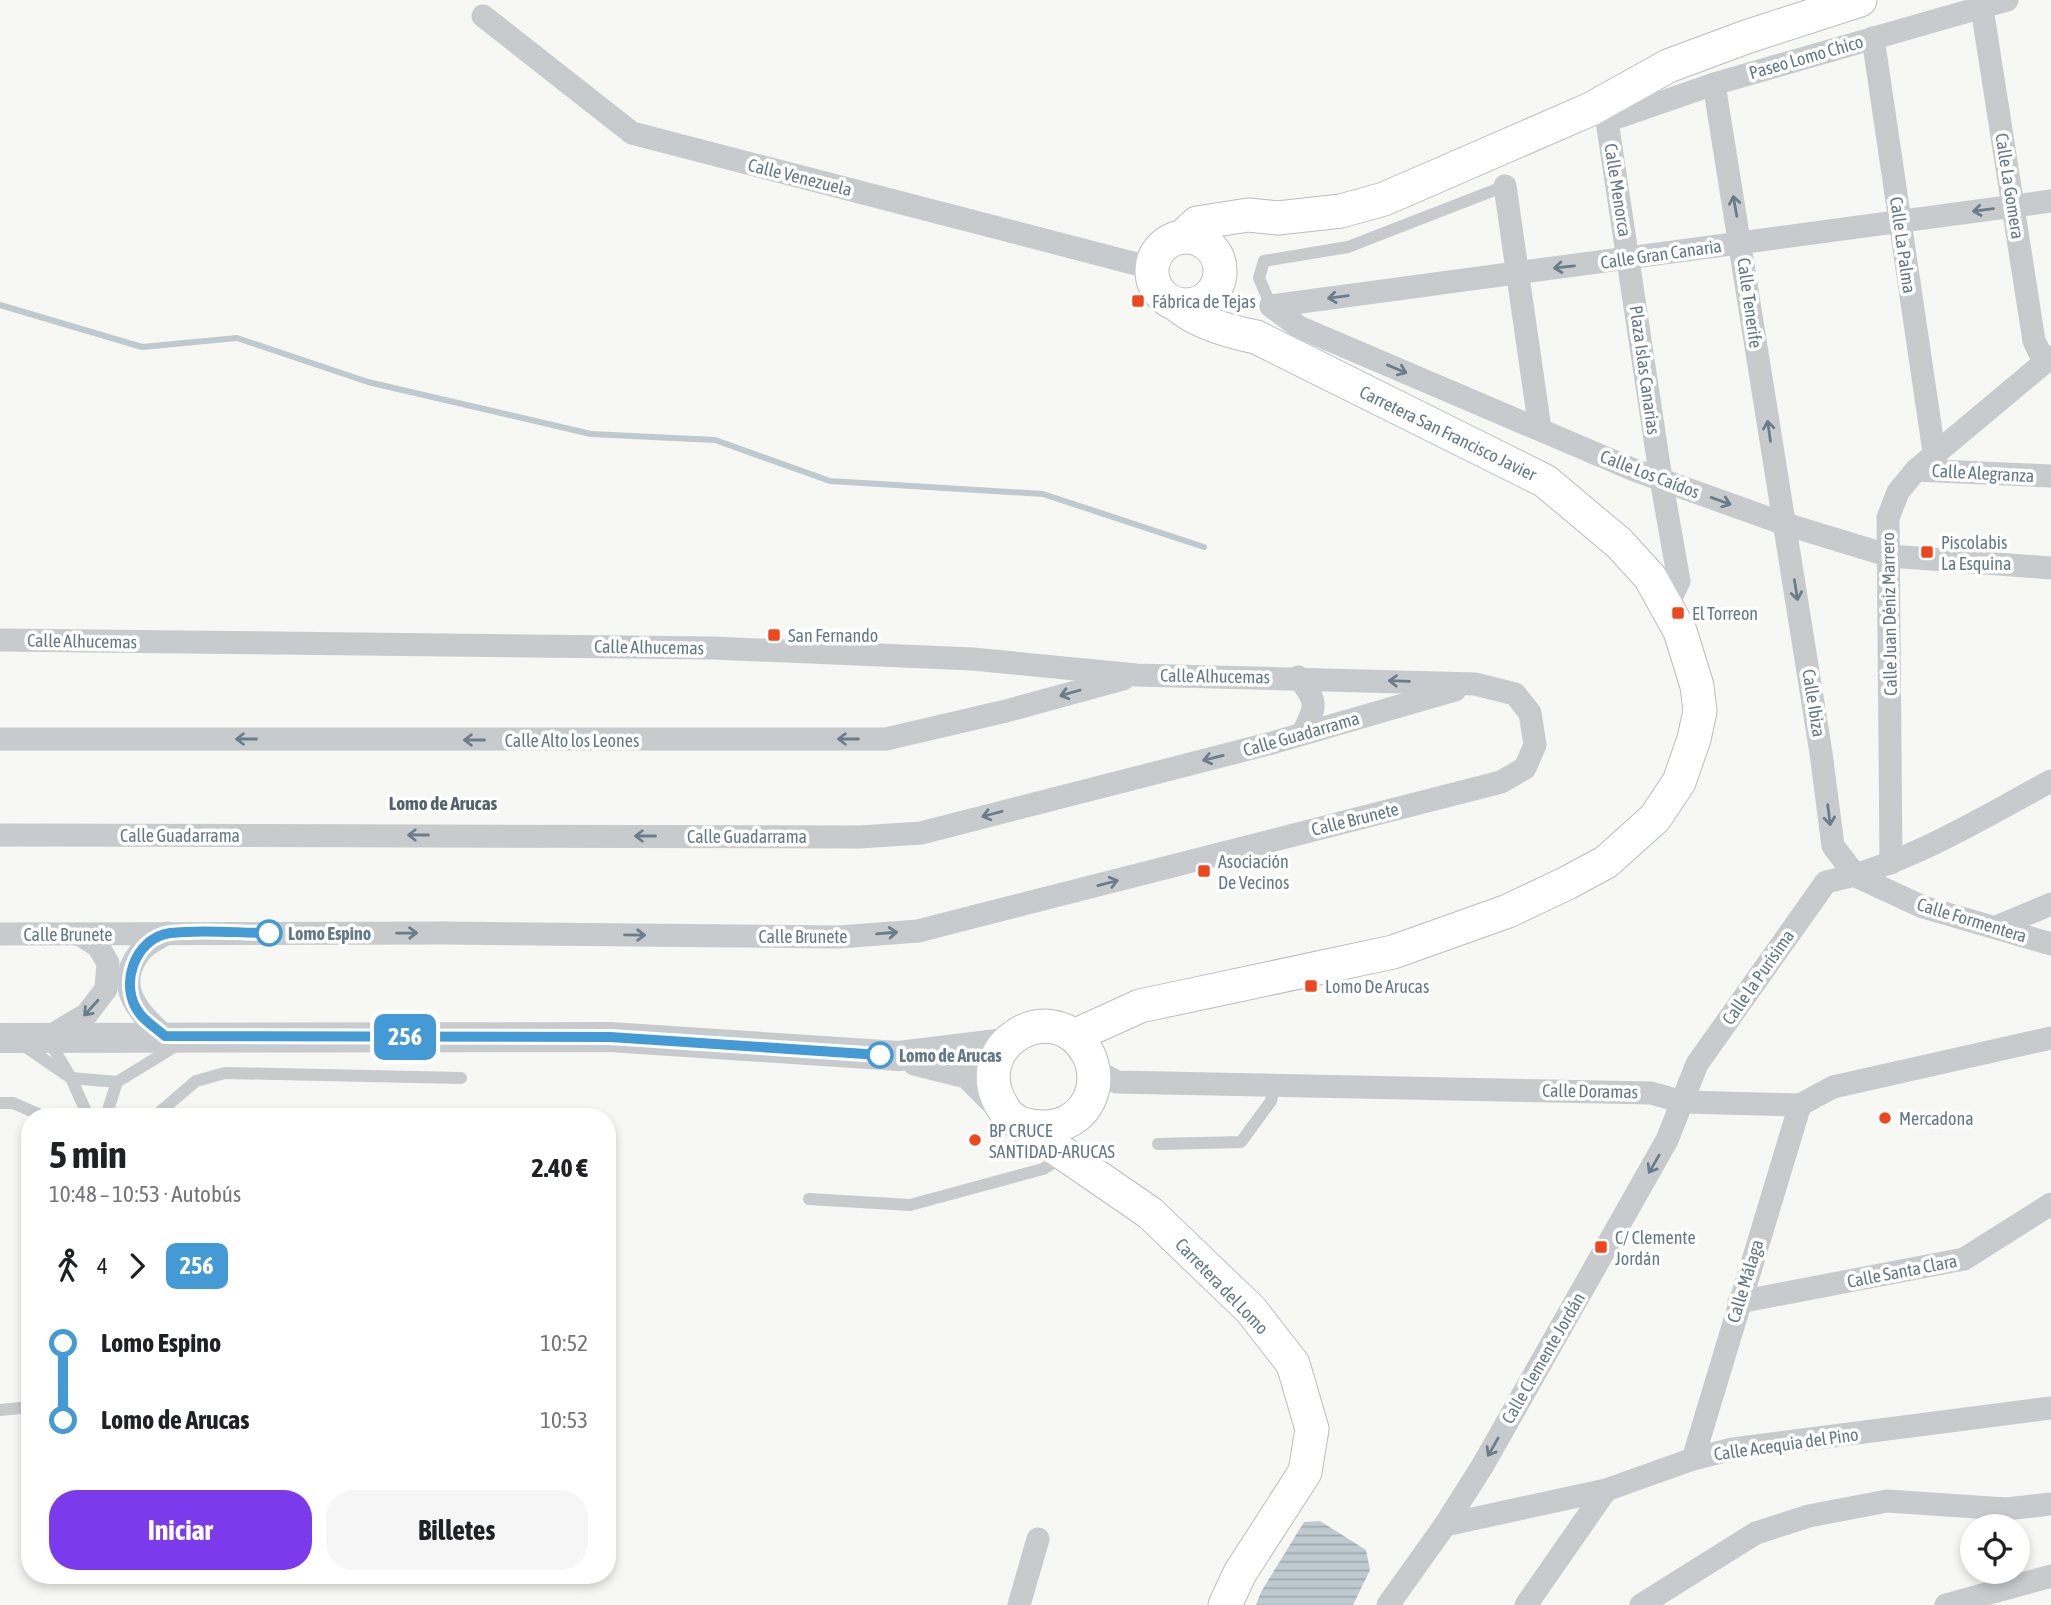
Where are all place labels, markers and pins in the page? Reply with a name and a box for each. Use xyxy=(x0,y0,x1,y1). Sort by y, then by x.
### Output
place label: Fábrica de Tejas xyxy=(1152,291,1256,312)
marker: Fábrica de Tejas xyxy=(1130,293,1146,309)
place label: Piscolabis La Esquina xyxy=(1941,532,2011,574)
marker: Piscolabis La Esquina xyxy=(1919,544,1935,560)
place label: El Torreon xyxy=(1692,603,1758,624)
marker: El Torreon xyxy=(1670,605,1686,621)
place label: San Fernando xyxy=(788,625,878,646)
marker: San Fernando xyxy=(766,627,782,643)
place label: Asociación De Vecinos xyxy=(1218,851,1289,893)
marker: Asociación De Vecinos xyxy=(1196,863,1212,879)
marker: Lomo Espino xyxy=(256,920,282,946)
place label: Lomo Espino xyxy=(288,923,371,944)
place label: Lomo De Arucas xyxy=(1325,976,1429,997)
marker: Lomo De Arucas xyxy=(1303,978,1319,994)
marker: Lomo de Arucas xyxy=(867,1042,893,1068)
place label: Lomo de Arucas xyxy=(899,1045,1002,1066)
place label: Mercadona xyxy=(1899,1108,1974,1129)
marker: Mercadona xyxy=(1877,1110,1893,1126)
place label: BP CRUCE SANTIDAD-ARUCAS xyxy=(989,1120,1115,1162)
marker: BP CRUCE SANTIDAD-ARUCAS xyxy=(967,1132,983,1148)
place label: C/ Clemente Jordán xyxy=(1615,1227,1696,1269)
marker: C/ Clemente Jordán xyxy=(1593,1239,1609,1255)

